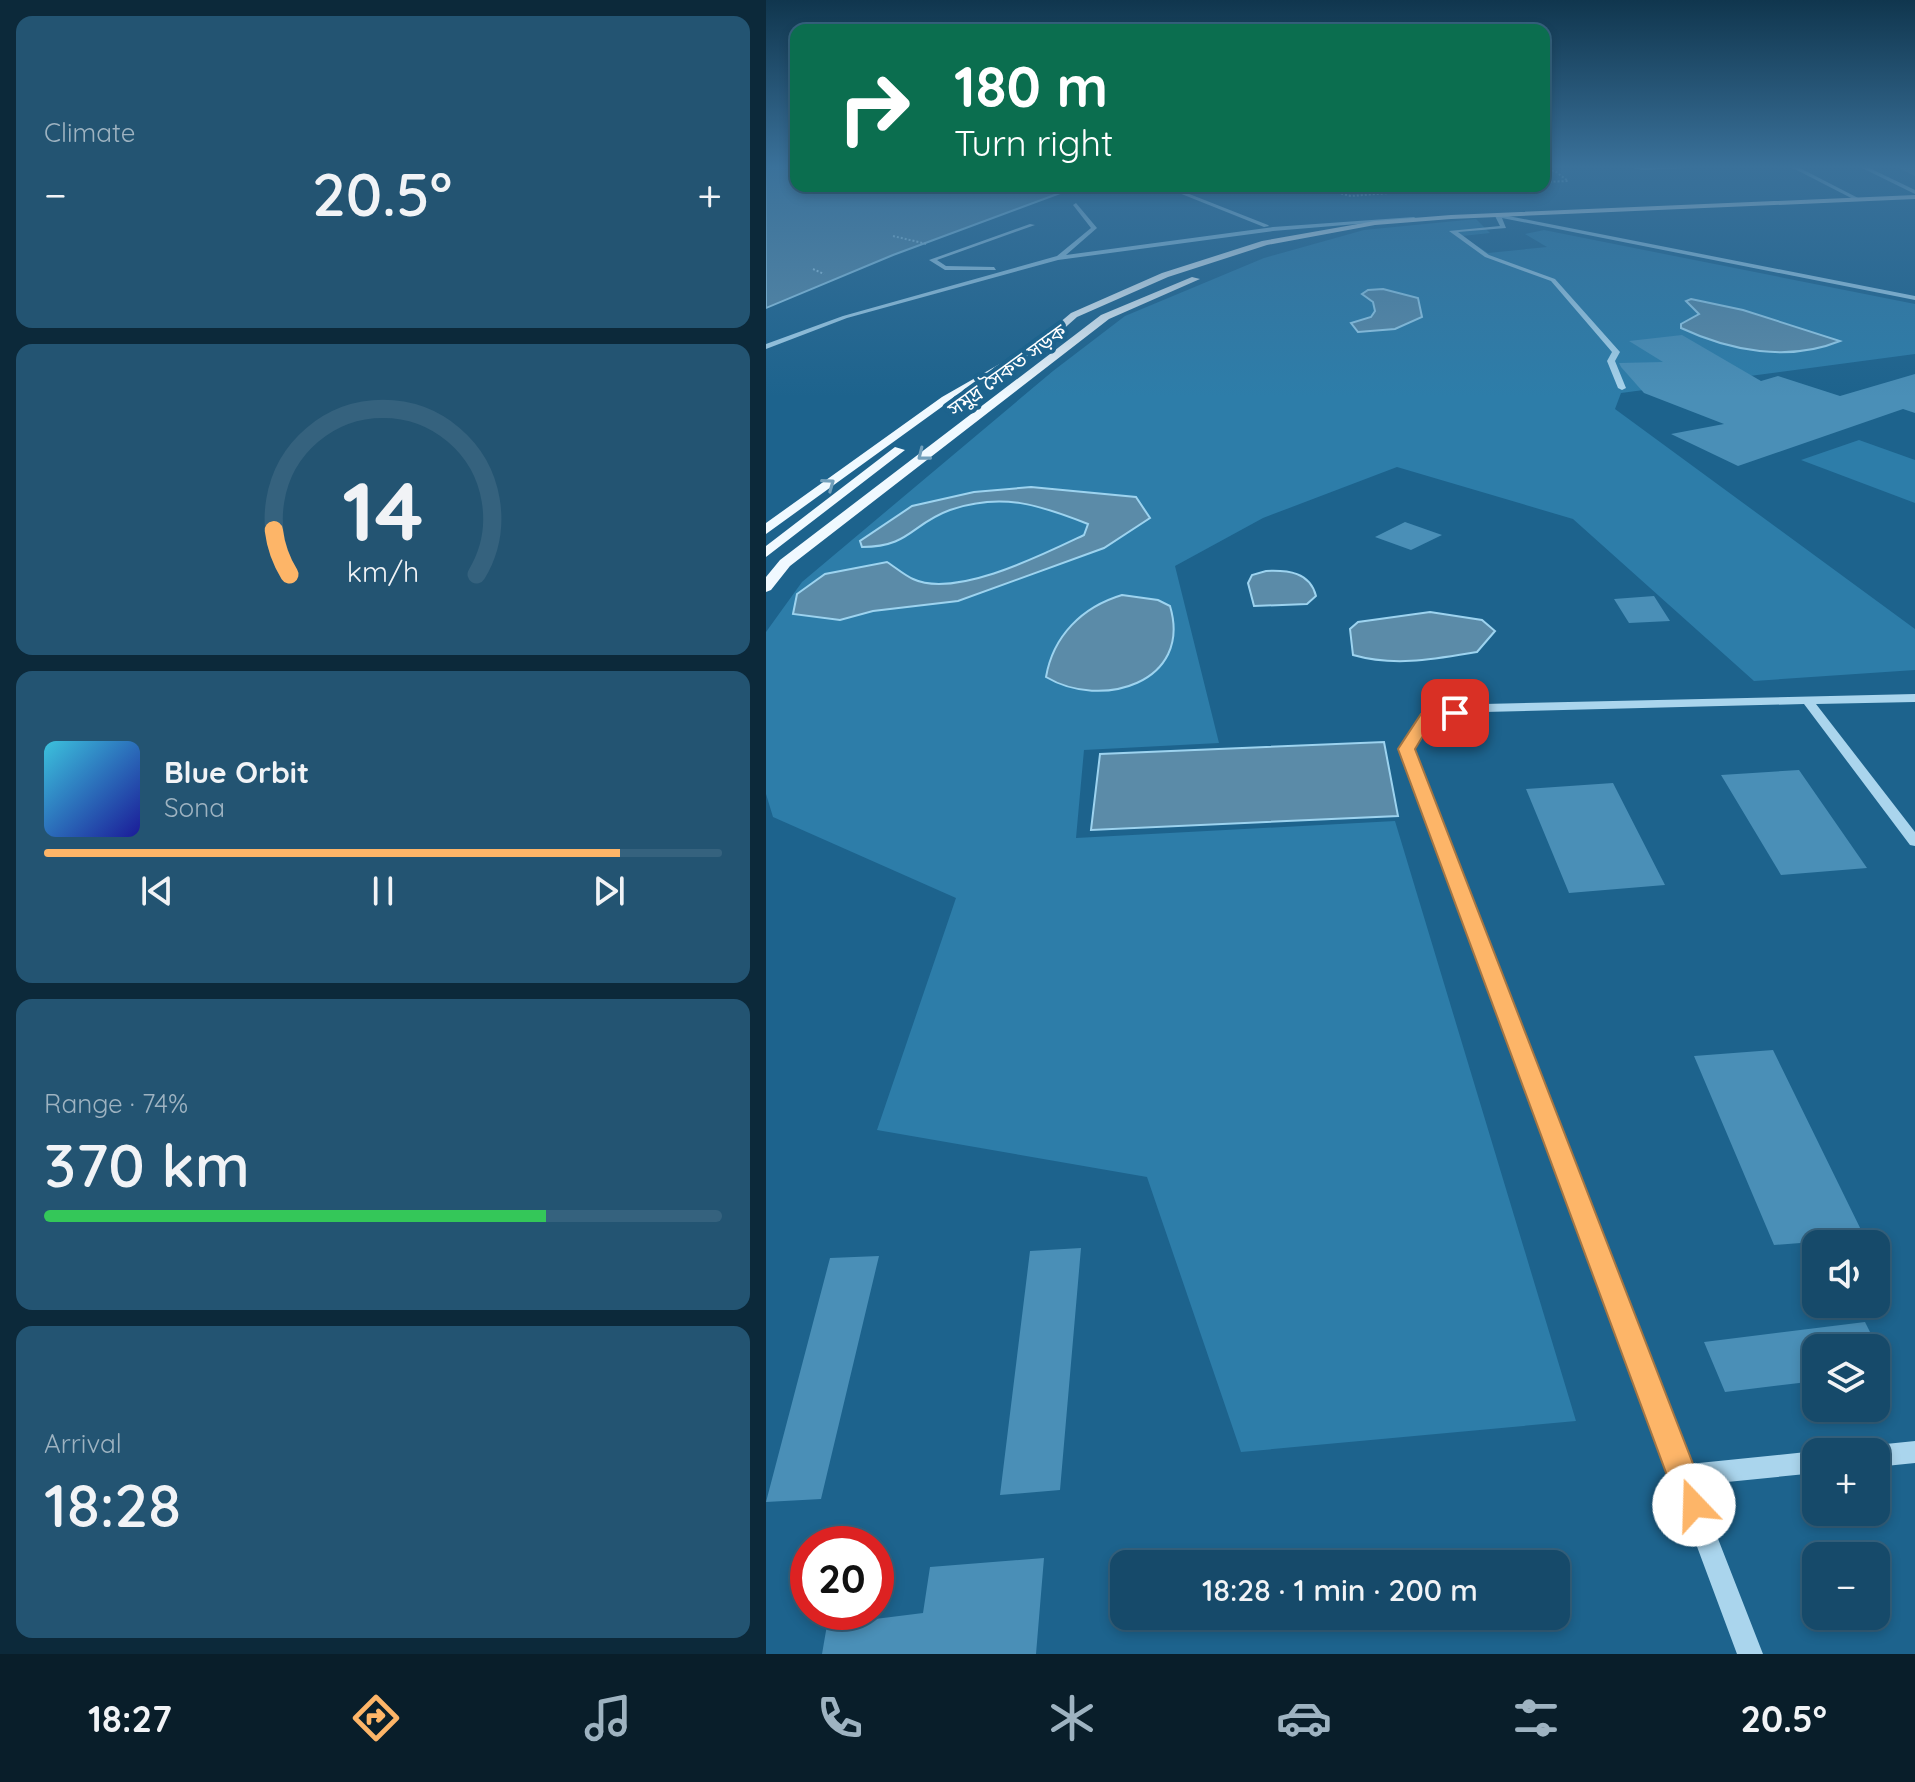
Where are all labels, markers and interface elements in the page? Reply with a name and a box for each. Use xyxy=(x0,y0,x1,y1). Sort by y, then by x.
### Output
text: 180 m xyxy=(954,51,1108,121)
icon: right xyxy=(822,56,926,160)
text: Climate xyxy=(44,116,135,149)
text: Turn right xyxy=(954,120,1113,165)
text: 20.5° xyxy=(312,156,452,231)
text: − xyxy=(44,167,67,222)
text: + xyxy=(697,167,722,222)
street label: সমুদ্র সৈকত সড়ক xyxy=(942,318,1072,422)
one-way arrow xyxy=(918,445,932,460)
text: 14 xyxy=(342,458,424,562)
one-way arrow xyxy=(820,479,835,494)
text: km/h xyxy=(347,554,419,590)
pin xyxy=(1421,679,1489,747)
icon: arrive xyxy=(1433,691,1477,735)
text: Blue Orbit xyxy=(164,753,309,791)
text: Sona xyxy=(164,791,225,824)
icon: previous xyxy=(135,869,179,913)
icon: pause xyxy=(361,869,405,913)
icon: next xyxy=(587,869,631,913)
text: Range · 74% xyxy=(44,1087,188,1120)
text: 370 km xyxy=(44,1127,250,1202)
map controls xyxy=(1802,1230,1890,1630)
button: sound xyxy=(1802,1230,1890,1318)
button: layers xyxy=(1802,1334,1890,1422)
text: Arrival xyxy=(44,1427,122,1460)
button: + xyxy=(1802,1438,1890,1526)
position arrow xyxy=(1652,1463,1736,1547)
text: 18:28 xyxy=(44,1467,181,1542)
speed limit sign: 20 xyxy=(790,1526,894,1630)
button: − xyxy=(1802,1542,1890,1630)
text: 18:28 · 1 min · 200 m xyxy=(1202,1571,1478,1609)
icon: directions xyxy=(348,1690,404,1746)
icon: music xyxy=(580,1690,636,1746)
icon: phone xyxy=(812,1690,868,1746)
icon: climate xyxy=(1044,1690,1100,1746)
icon: car xyxy=(1276,1690,1332,1746)
icon: filters xyxy=(1508,1690,1564,1746)
text: 18:27 xyxy=(88,1696,172,1741)
text: 20.5° xyxy=(1741,1696,1827,1741)

